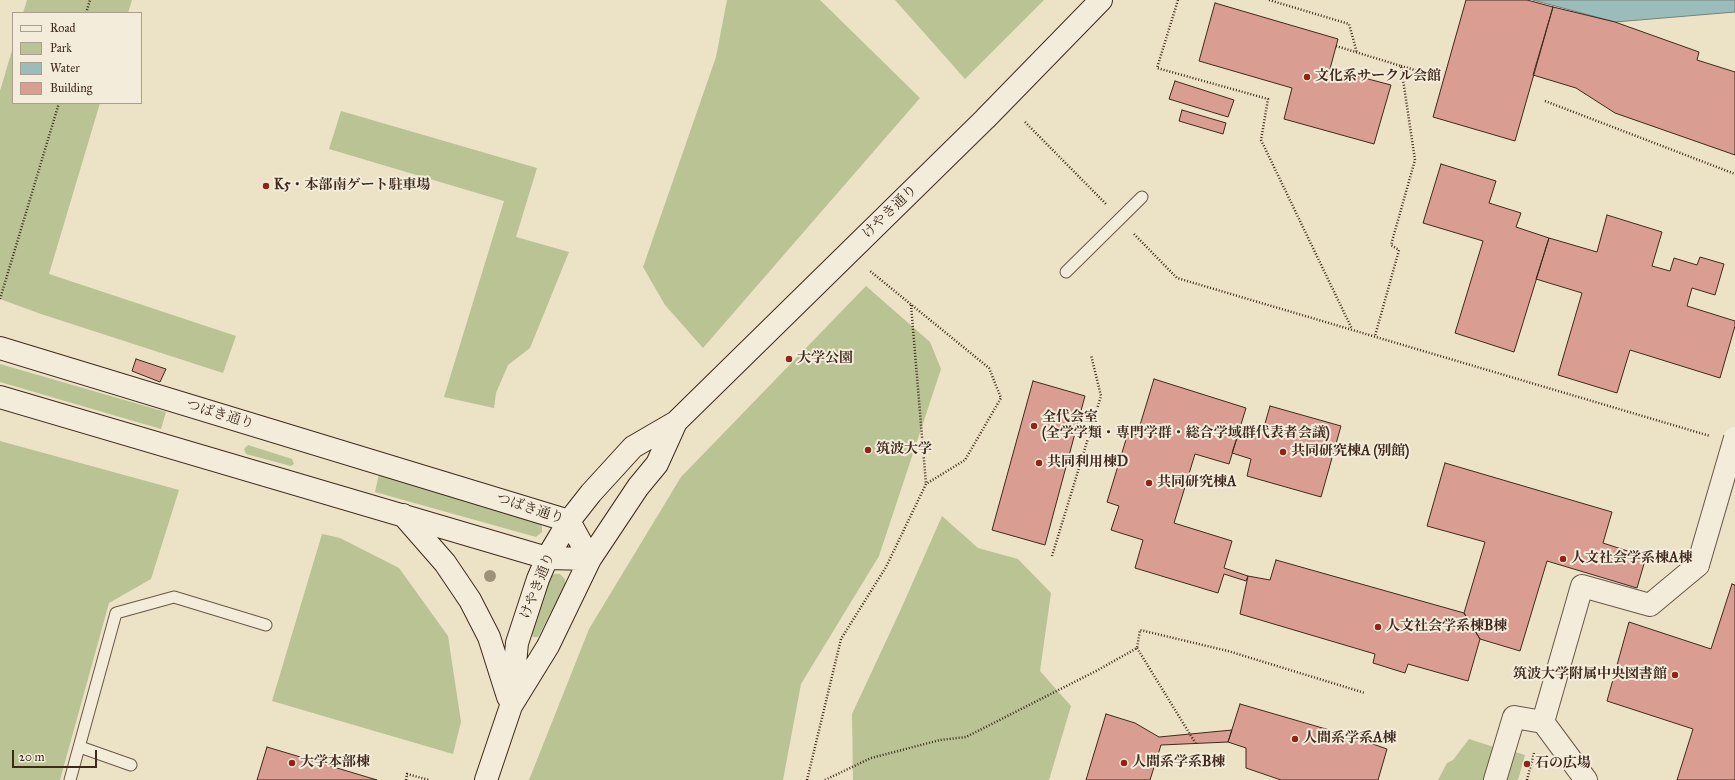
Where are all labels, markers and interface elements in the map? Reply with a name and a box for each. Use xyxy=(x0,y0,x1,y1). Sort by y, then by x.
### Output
legend xyxy=(12,12,142,104)
text: Road xyxy=(50,21,76,35)
text: Park xyxy=(50,41,72,55)
text: Water xyxy=(50,61,80,75)
place label: 文化系サークル会館 xyxy=(1315,69,1441,85)
marker: 文化系サークル会館 xyxy=(1302,72,1312,82)
text: Building xyxy=(50,81,92,95)
place label: K5・本部南ゲート駐車場 xyxy=(274,178,430,194)
marker: K5・本部南ゲート駐車場 xyxy=(261,181,271,191)
street label: けやき通り xyxy=(859,182,921,242)
place label: 大学公園 xyxy=(797,351,853,367)
marker: 大学公園 xyxy=(784,354,794,364)
street label: つばき通り xyxy=(184,397,256,433)
place label: 全代会室 (全学学類・専門学群・総合学域群代表者会議) xyxy=(1042,410,1330,442)
marker: 全代会室 (全学学類・専門学群・総合学域群代表者会議) xyxy=(1029,421,1039,431)
place label: 筑波大学 xyxy=(876,442,932,458)
place label: 共同研究棟A (別館) xyxy=(1291,444,1409,460)
marker: 筑波大学 xyxy=(863,445,873,455)
marker: 共同研究棟A (別館) xyxy=(1278,447,1288,457)
place label: 共同利用棟D xyxy=(1047,455,1128,471)
marker: 共同利用棟D xyxy=(1034,458,1044,468)
place label: 共同研究棟A xyxy=(1157,475,1236,491)
marker: 共同研究棟A xyxy=(1144,478,1154,488)
street label: つばき通り xyxy=(494,490,566,528)
street label: けやき通り xyxy=(517,550,559,622)
place label: 人文社会学系棟A棟 xyxy=(1571,551,1692,567)
marker: 人文社会学系棟A棟 xyxy=(1558,554,1568,564)
place label: 人文社会学系棟B棟 xyxy=(1386,619,1507,635)
marker: 人文社会学系棟B棟 xyxy=(1373,622,1383,632)
place label: 筑波大学附属中央図書館 xyxy=(1513,667,1667,683)
marker: 筑波大学附属中央図書館 xyxy=(1670,670,1680,680)
place label: 人間系学系A棟 xyxy=(1303,731,1396,747)
marker: 人間系学系A棟 xyxy=(1290,734,1300,744)
scale bar xyxy=(14,742,99,768)
text: 20 m xyxy=(19,750,45,764)
place label: 大学本部棟 xyxy=(300,755,370,771)
place label: 人間系学系B棟 xyxy=(1132,755,1225,771)
place label: 石の広場 xyxy=(1535,756,1591,772)
marker: 大学本部棟 xyxy=(287,758,297,768)
marker: 人間系学系B棟 xyxy=(1119,758,1129,768)
marker: 石の広場 xyxy=(1522,759,1532,769)

